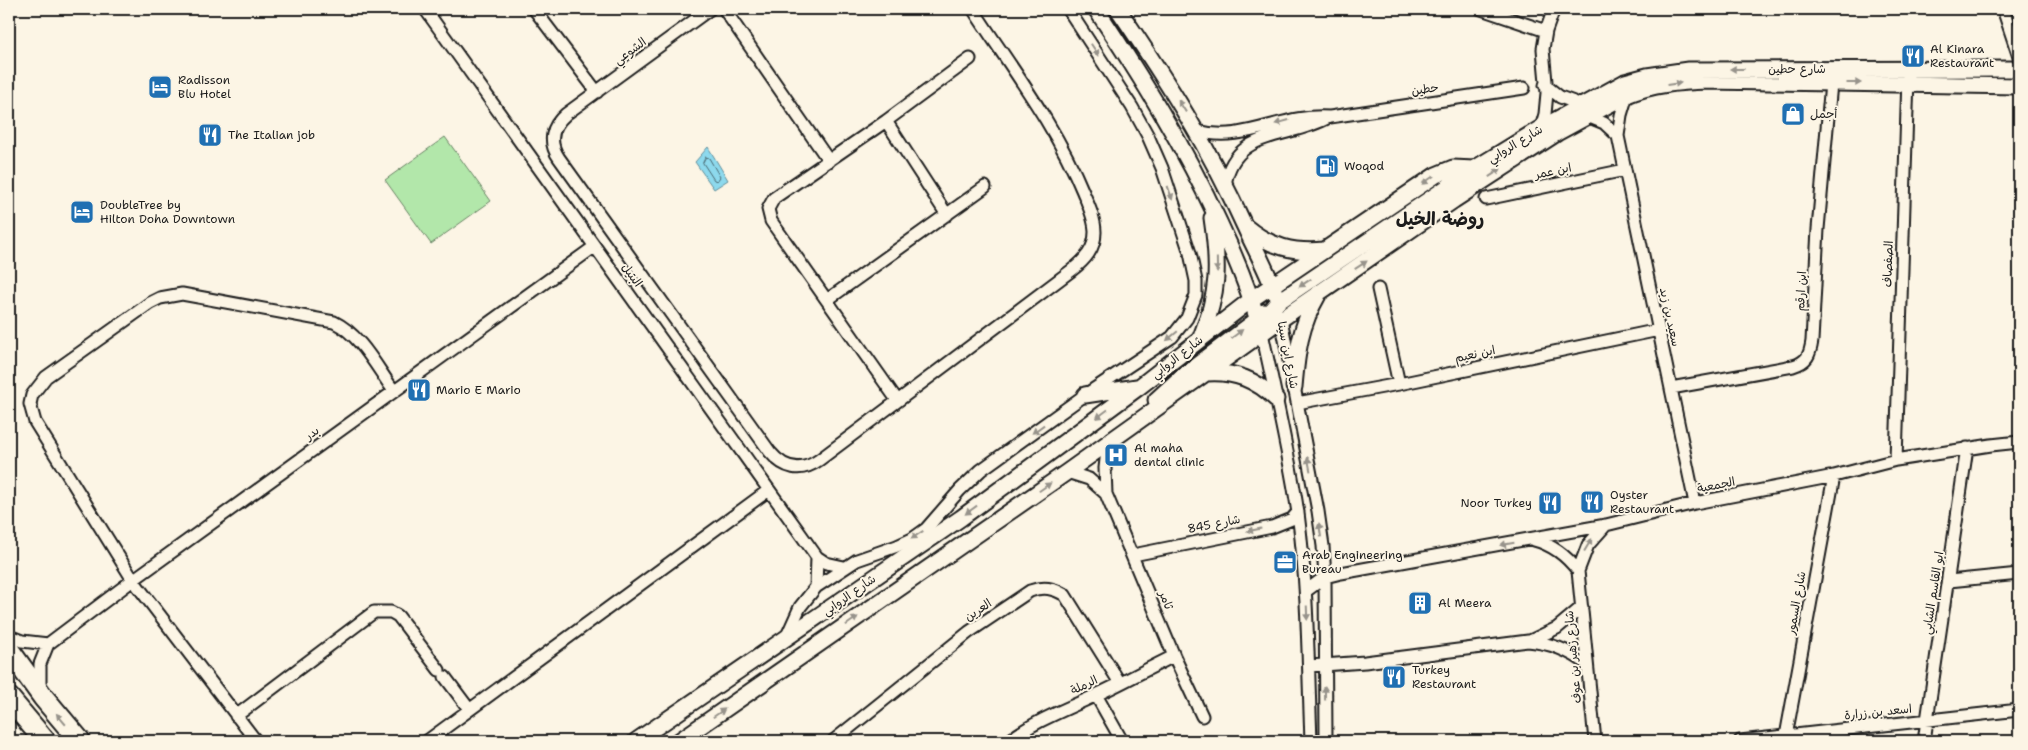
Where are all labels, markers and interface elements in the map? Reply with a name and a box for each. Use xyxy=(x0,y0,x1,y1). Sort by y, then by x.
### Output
street label: الشوعي xyxy=(610,34,651,71)
place label: Al Kinara Restaurant xyxy=(1930,41,1994,71)
one-way arrow xyxy=(1090,43,1099,56)
restaurant icon: Al Kinara Restaurant xyxy=(1900,43,1926,69)
street label: شارع حطين xyxy=(1768,61,1826,78)
one-way arrow xyxy=(1729,65,1745,73)
place label: Radisson Blu Hotel xyxy=(178,72,231,102)
hotel icon: Radisson Blu Hotel xyxy=(147,74,173,100)
street label: حطين xyxy=(1410,79,1440,99)
one-way arrow xyxy=(1666,79,1682,87)
one-way arrow xyxy=(1846,79,1862,87)
one-way arrow xyxy=(1177,99,1187,112)
shop icon: أجمل xyxy=(1780,101,1806,127)
place label: أجمل xyxy=(1810,106,1837,122)
one-way arrow xyxy=(1274,119,1289,127)
street label: شارع الروابي xyxy=(1484,121,1547,169)
restaurant icon: The Italian job xyxy=(197,122,223,148)
place label: The Italian job xyxy=(228,127,315,143)
fuel station icon: Woqod xyxy=(1314,153,1340,179)
place label: Woqod xyxy=(1344,158,1385,174)
street label: ابن عمر xyxy=(1532,159,1573,183)
one-way arrow xyxy=(1488,168,1501,178)
one-way arrow xyxy=(1422,175,1435,185)
one-way arrow xyxy=(1167,185,1174,200)
place label: DoubleTree by Hilton Doha Downtown xyxy=(100,197,235,227)
hotel icon: DoubleTree by Hilton Doha Downtown xyxy=(69,199,95,225)
district label: روضة الخيل xyxy=(1396,207,1484,231)
street label: الصفصاف xyxy=(1879,240,1897,288)
one-way arrow xyxy=(1213,257,1221,273)
street label: البتيل xyxy=(618,260,646,290)
one-way arrow xyxy=(1354,260,1367,270)
street label: ابن ارقم xyxy=(1792,271,1811,311)
one-way arrow xyxy=(1298,278,1311,288)
street label: سعيد بن زيد xyxy=(1656,286,1684,348)
street label: شارع ابن سينا xyxy=(1273,320,1302,390)
one-way arrow xyxy=(1230,329,1243,340)
one-way arrow xyxy=(1166,330,1178,342)
street label: شارع الروابي xyxy=(1148,332,1208,385)
street label: ابن نعيم xyxy=(1453,342,1497,367)
restaurant icon: Mario E Mario xyxy=(406,377,432,403)
place label: Mario E Mario xyxy=(436,382,521,398)
one-way arrow xyxy=(1095,409,1109,419)
street label: بدر xyxy=(301,422,322,444)
one-way arrow xyxy=(1031,424,1045,434)
place label: Al maha dental clinic xyxy=(1134,440,1205,470)
hospital icon: Al maha dental clinic xyxy=(1103,442,1129,468)
one-way arrow xyxy=(1305,456,1313,471)
street label: الجمعية xyxy=(1696,473,1736,497)
one-way arrow xyxy=(1038,482,1052,492)
place label: Oyster Restaurant xyxy=(1610,487,1674,517)
restaurant icon: Oyster Restaurant xyxy=(1579,489,1605,515)
restaurant icon: Noor Turkey xyxy=(1537,490,1563,516)
place label: Noor Turkey xyxy=(1461,495,1532,511)
one-way arrow xyxy=(964,505,978,515)
street label: شارع 845 xyxy=(1186,511,1242,538)
one-way arrow xyxy=(1316,522,1324,538)
one-way arrow xyxy=(1245,527,1261,535)
one-way arrow xyxy=(910,530,924,540)
one-way arrow xyxy=(1584,539,1593,552)
one-way arrow xyxy=(1498,540,1514,548)
place label: Arab Engineering Bureau xyxy=(1302,547,1403,577)
office icon: Arab Engineering Bureau xyxy=(1272,549,1298,575)
street label: ابو القاسم الشابي xyxy=(1919,550,1950,636)
street label: شارع السمور xyxy=(1782,570,1810,637)
street label: شارع الروابي xyxy=(819,571,881,622)
street label: ثامر xyxy=(1155,587,1177,612)
building icon: Al Meera xyxy=(1407,590,1433,616)
street label: العرين xyxy=(961,595,995,625)
place label: Al Meera xyxy=(1438,595,1492,611)
one-way arrow xyxy=(1303,605,1311,621)
street label: شارع زهير بن عوف xyxy=(1561,610,1586,704)
one-way arrow xyxy=(845,616,859,626)
place label: Turkey Restaurant xyxy=(1412,662,1476,692)
restaurant icon: Turkey Restaurant xyxy=(1381,664,1407,690)
street label: الرملة xyxy=(1068,672,1100,698)
one-way arrow xyxy=(1321,684,1329,700)
street label: اسعد بن زرارة xyxy=(1843,700,1913,724)
one-way arrow xyxy=(712,708,725,718)
one-way arrow xyxy=(56,713,67,726)

